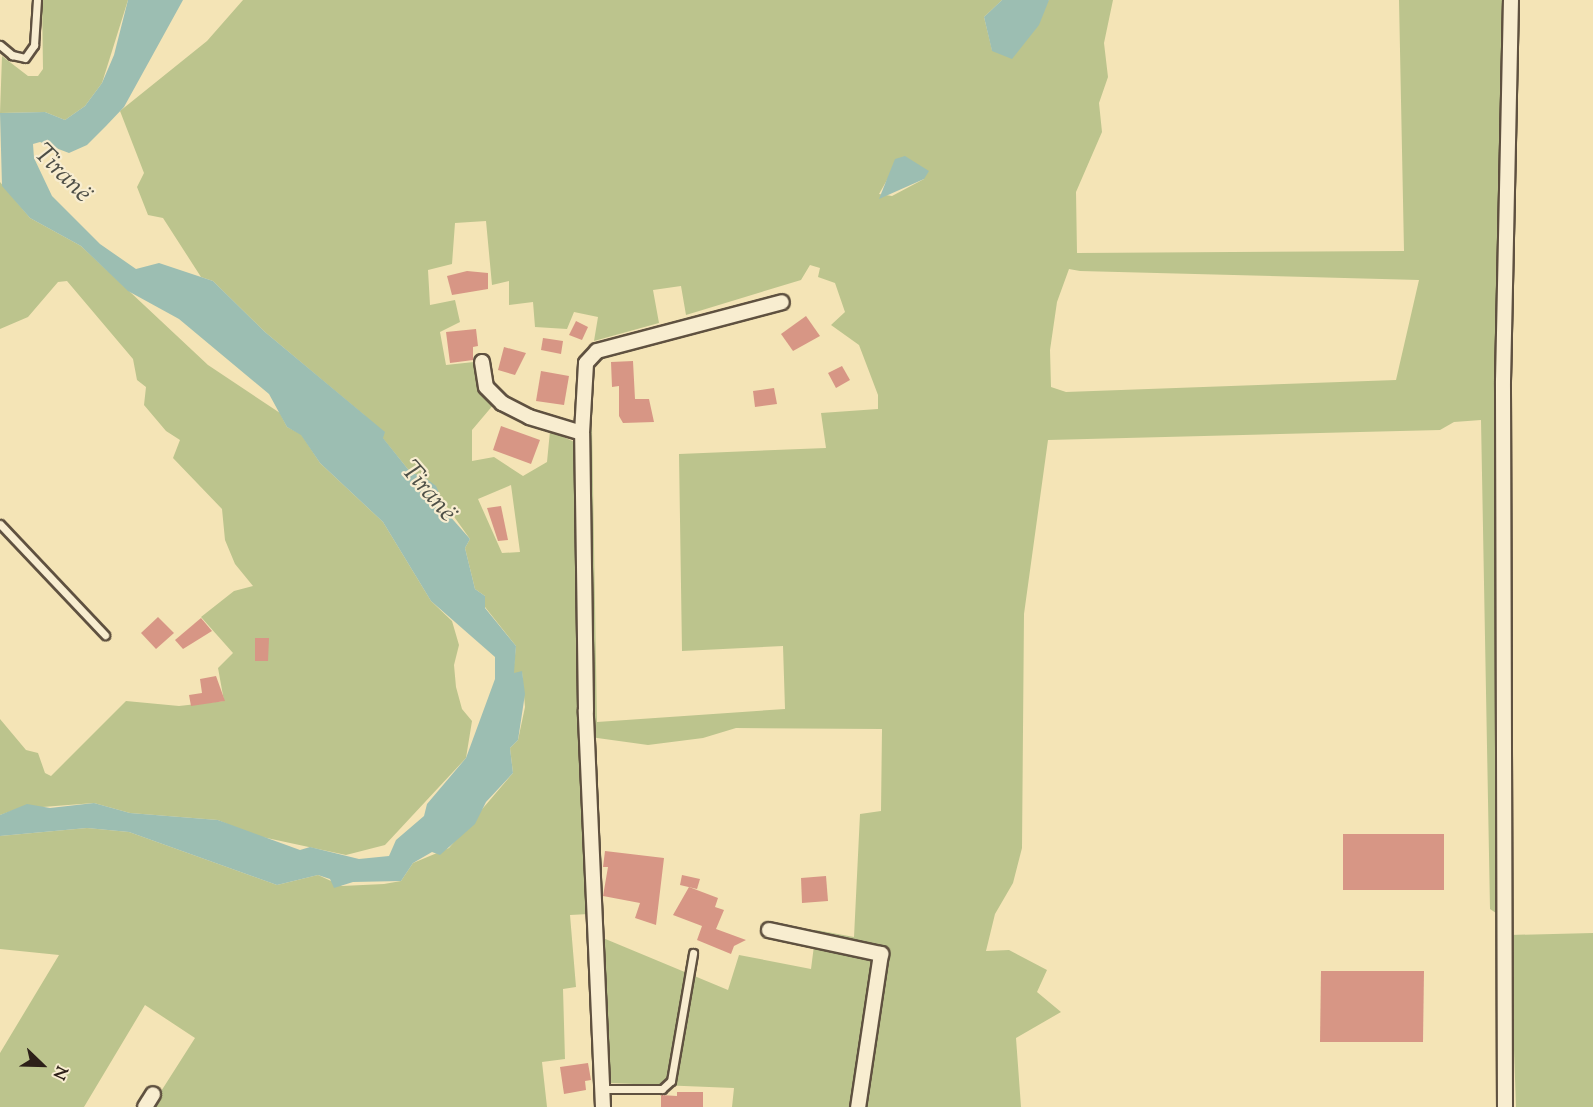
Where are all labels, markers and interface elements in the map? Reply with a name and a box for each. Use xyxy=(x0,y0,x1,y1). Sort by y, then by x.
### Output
water label: Tiranë xyxy=(26,138,98,210)
water label: Tiranë xyxy=(393,455,463,529)
north arrow xyxy=(12,1035,72,1095)
text: N xyxy=(46,1062,72,1083)

